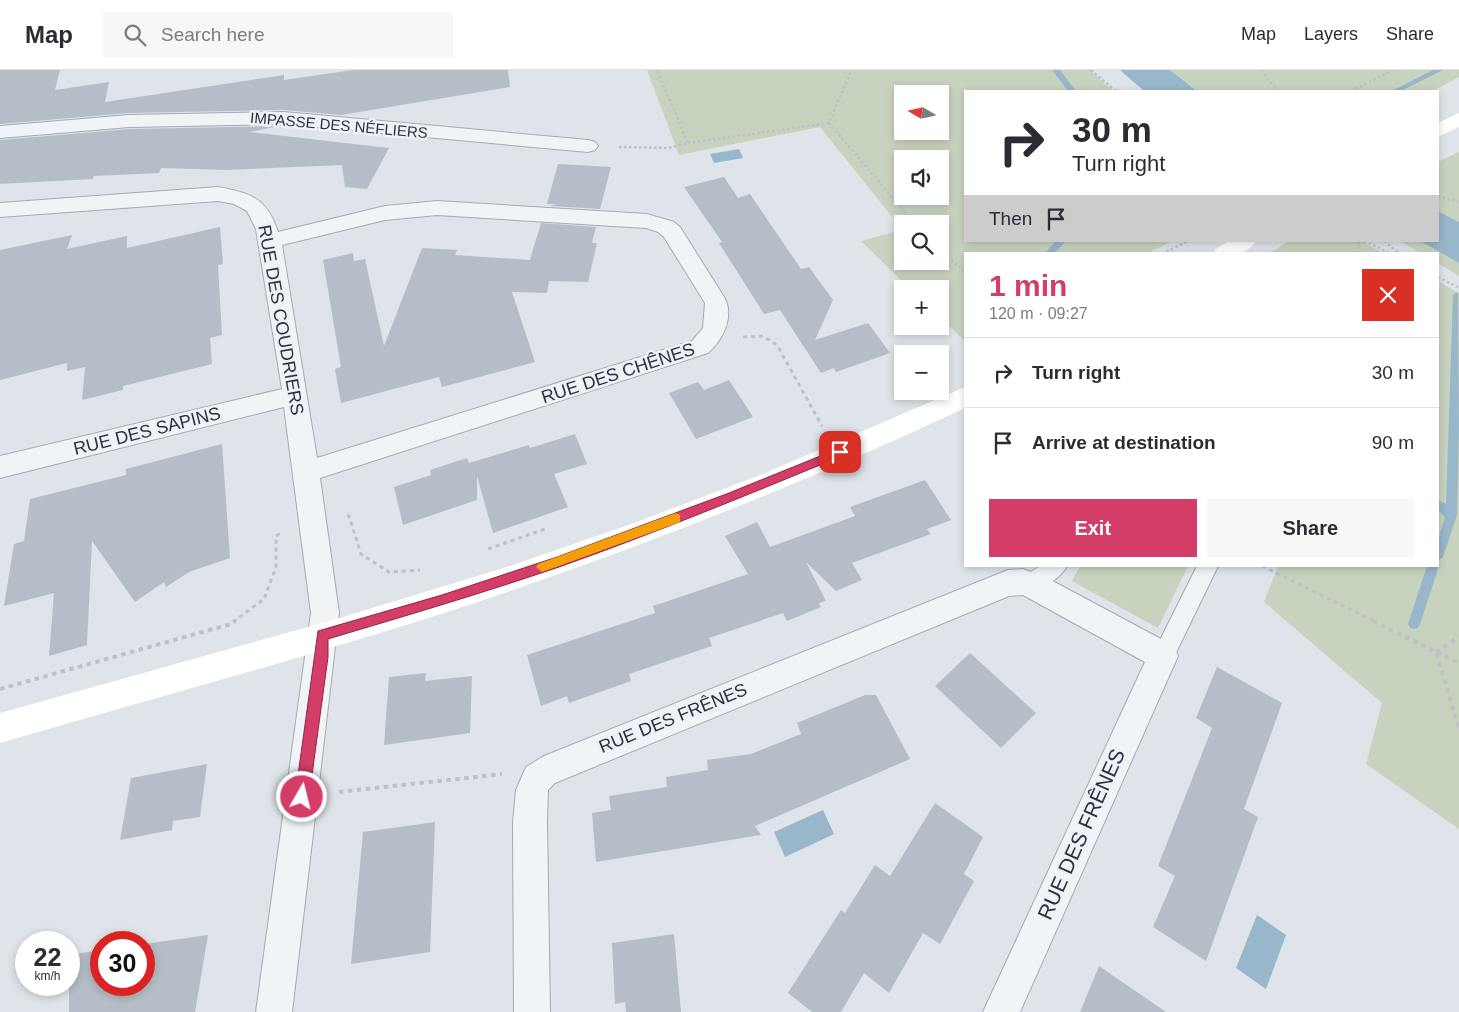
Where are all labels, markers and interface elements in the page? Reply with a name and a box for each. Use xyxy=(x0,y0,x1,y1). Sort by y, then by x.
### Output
search box xyxy=(103,12,453,57)
text: Map xyxy=(25,21,73,48)
icon: search xyxy=(121,21,149,49)
text: Search here xyxy=(161,24,265,45)
text: Map xyxy=(1241,24,1276,44)
text: Layers xyxy=(1304,24,1358,44)
text: Share xyxy=(1386,24,1434,44)
north arrow xyxy=(894,85,949,140)
map controls xyxy=(894,85,949,400)
street label: IMPASSE DES NÉFLIERS xyxy=(250,109,428,141)
icon: right xyxy=(989,110,1054,175)
text: 30 m xyxy=(1072,110,1152,149)
button: sound xyxy=(894,150,949,205)
text: Turn right xyxy=(1072,151,1165,176)
icon: arrive xyxy=(1042,205,1070,233)
text: Then xyxy=(989,208,1032,229)
button: search xyxy=(894,215,949,270)
street label: RUE DES COUDRIERS xyxy=(254,223,308,417)
text: 1 min xyxy=(989,269,1067,302)
button: close xyxy=(1362,269,1414,321)
button: + xyxy=(894,280,949,335)
text: 120 m · 09:27 xyxy=(989,305,1088,322)
street label: RUE DES CHÊNES xyxy=(539,339,697,407)
button: − xyxy=(894,345,949,400)
icon: right xyxy=(989,359,1017,387)
text: Turn right xyxy=(1032,362,1120,383)
text: 30 m xyxy=(1372,362,1414,383)
street label: RUE DES SAPINS xyxy=(71,403,223,459)
icon: arrive xyxy=(989,429,1017,457)
pin xyxy=(819,431,861,473)
text: Arrive at destination xyxy=(1032,432,1216,453)
text: 90 m xyxy=(1372,432,1414,453)
icon: arrive xyxy=(826,438,854,466)
button: Exit xyxy=(989,499,1197,557)
button: Share xyxy=(1207,499,1414,557)
street label: RUE DES FRÊNES xyxy=(596,679,750,757)
street label: RUE DES FRÊNES xyxy=(1033,745,1129,923)
position arrow xyxy=(275,770,327,822)
speed limit sign: 30 xyxy=(90,931,155,996)
text: 22 xyxy=(34,943,61,971)
text: km/h xyxy=(34,969,61,983)

